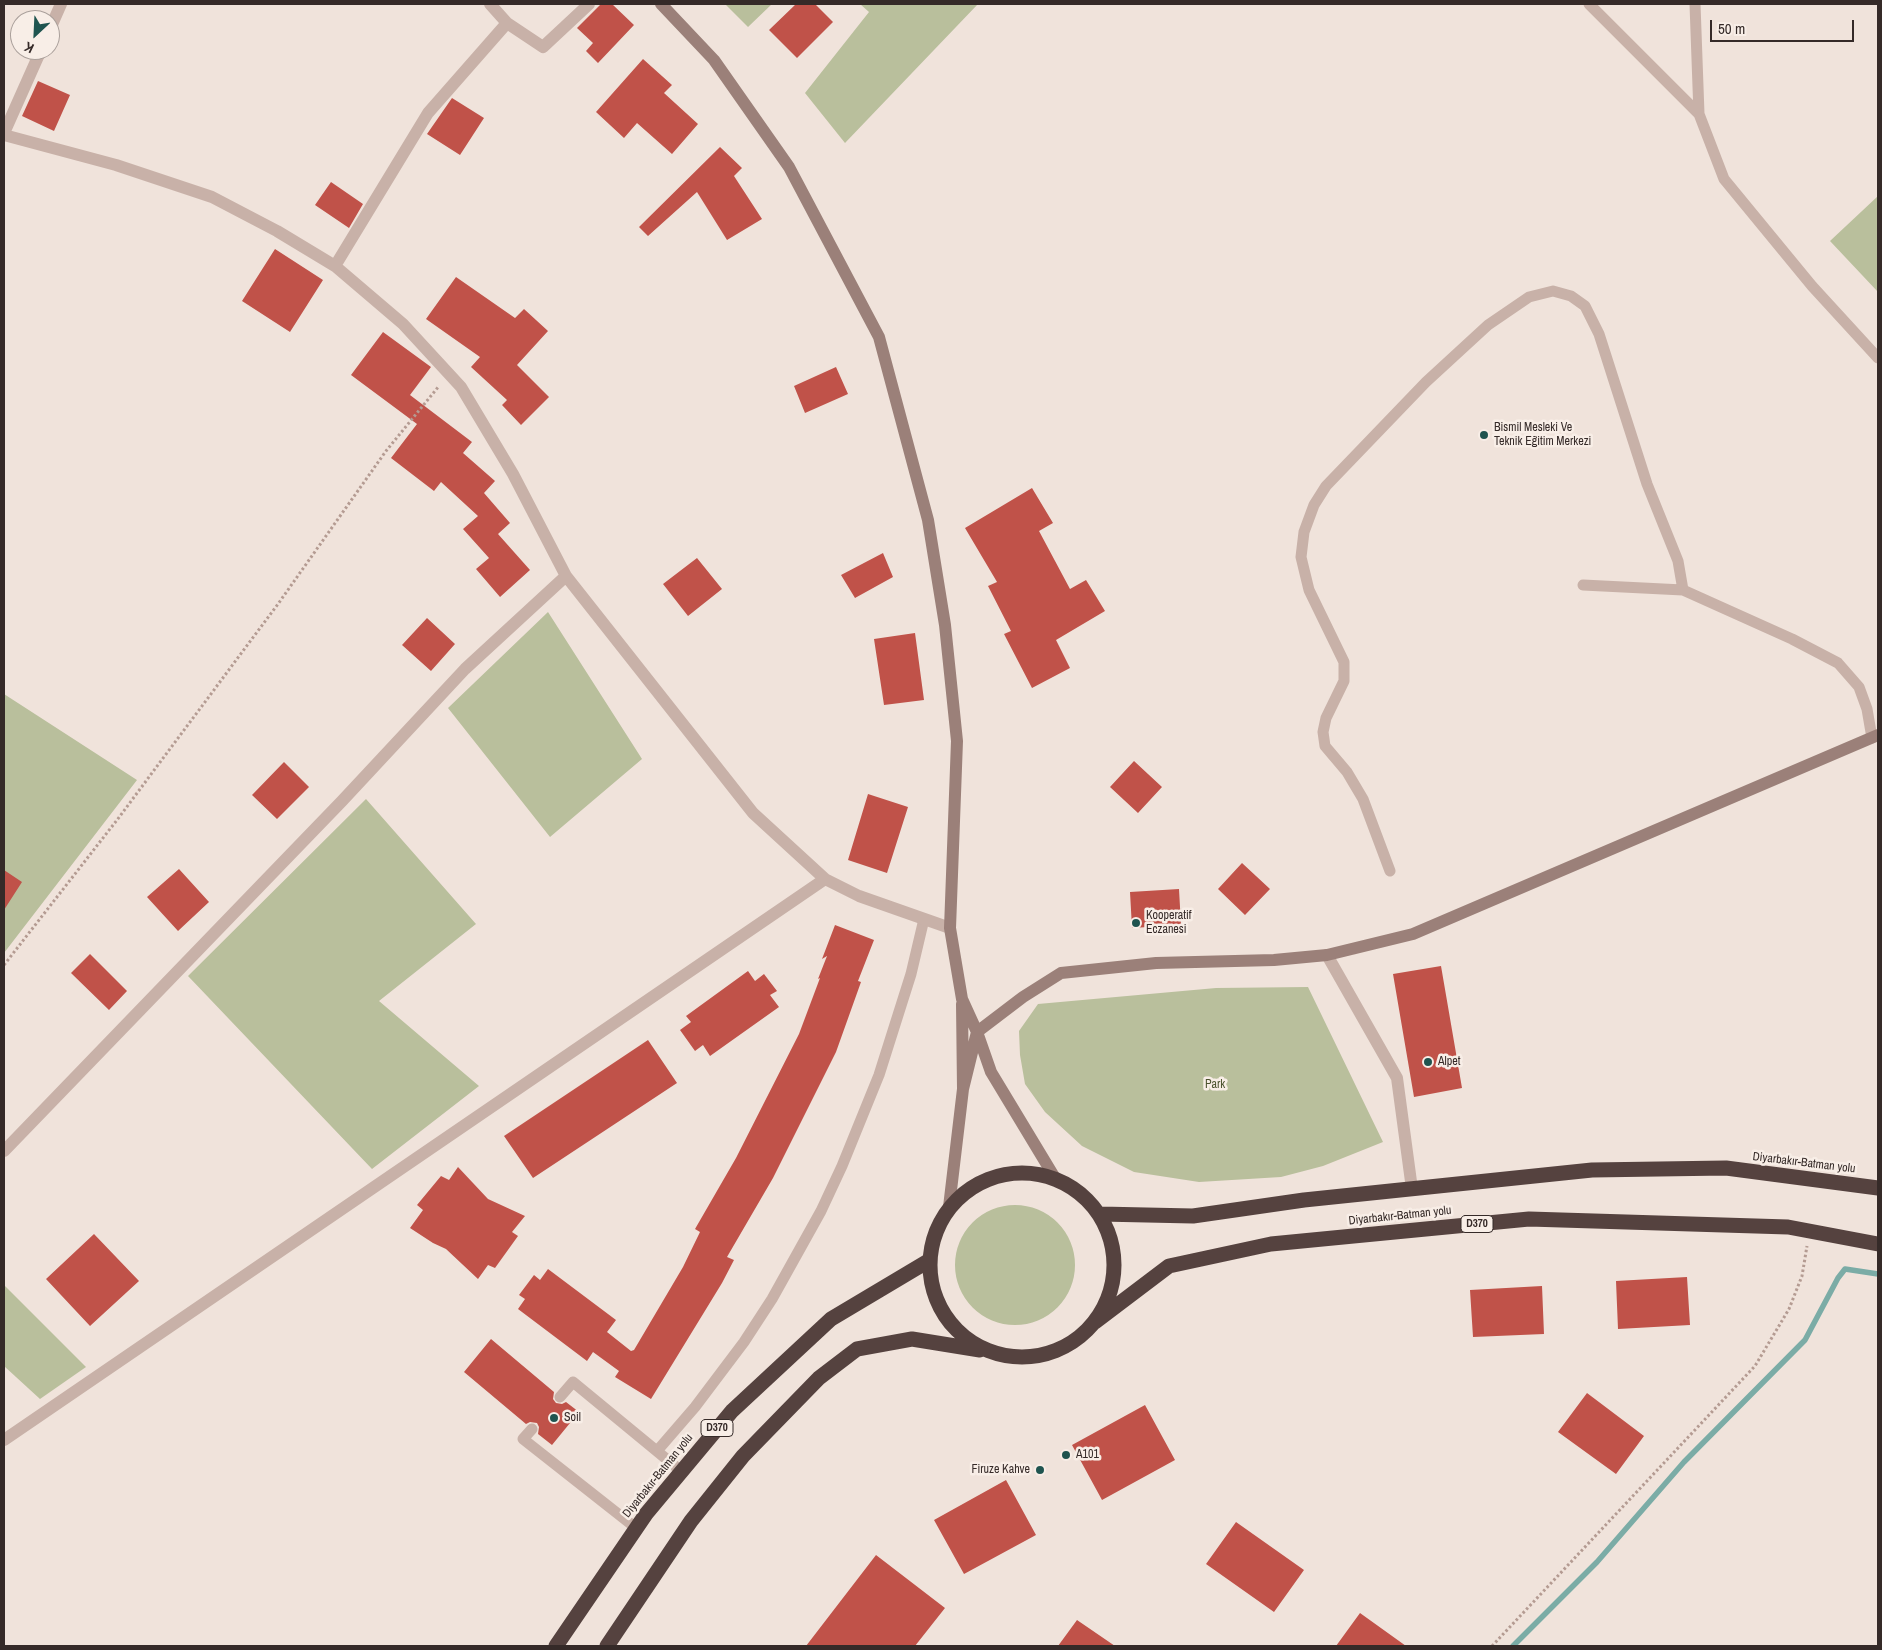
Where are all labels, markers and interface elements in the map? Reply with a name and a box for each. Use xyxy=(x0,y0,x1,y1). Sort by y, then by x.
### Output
north arrow xyxy=(10,10,60,60)
scale bar xyxy=(1712,10,1856,42)
text: 50 m xyxy=(1718,18,1745,39)
text: K xyxy=(22,38,37,58)
place label: Bismil Mesleki Ve Teknik Eğitim Merkezi xyxy=(1494,421,1591,449)
marker: Bismil Mesleki Ve Teknik Eğitim Merkezi xyxy=(1478,429,1490,441)
place label: Kooperatif Eczanesi xyxy=(1146,909,1191,937)
marker: Kooperatif Eczanesi xyxy=(1130,917,1142,929)
place label: Alpet xyxy=(1438,1055,1460,1069)
marker: Alpet xyxy=(1422,1056,1434,1068)
park label: Park xyxy=(1205,1078,1225,1092)
street label: Diyarbakır-Batman yolu xyxy=(1752,1150,1856,1176)
street label: Diyarbakır-Batman yolu xyxy=(1348,1203,1452,1229)
road number: D370 xyxy=(1461,1216,1493,1232)
place label: Soil xyxy=(564,1411,581,1425)
marker: Soil xyxy=(548,1412,560,1424)
road number: D370 xyxy=(701,1420,733,1436)
street label: Diyarbakır-Batman yolu xyxy=(620,1431,696,1521)
place label: A101 xyxy=(1076,1448,1099,1462)
marker: A101 xyxy=(1060,1449,1072,1461)
place label: Firuze Kahve xyxy=(971,1463,1030,1477)
marker: Firuze Kahve xyxy=(1034,1464,1046,1476)

